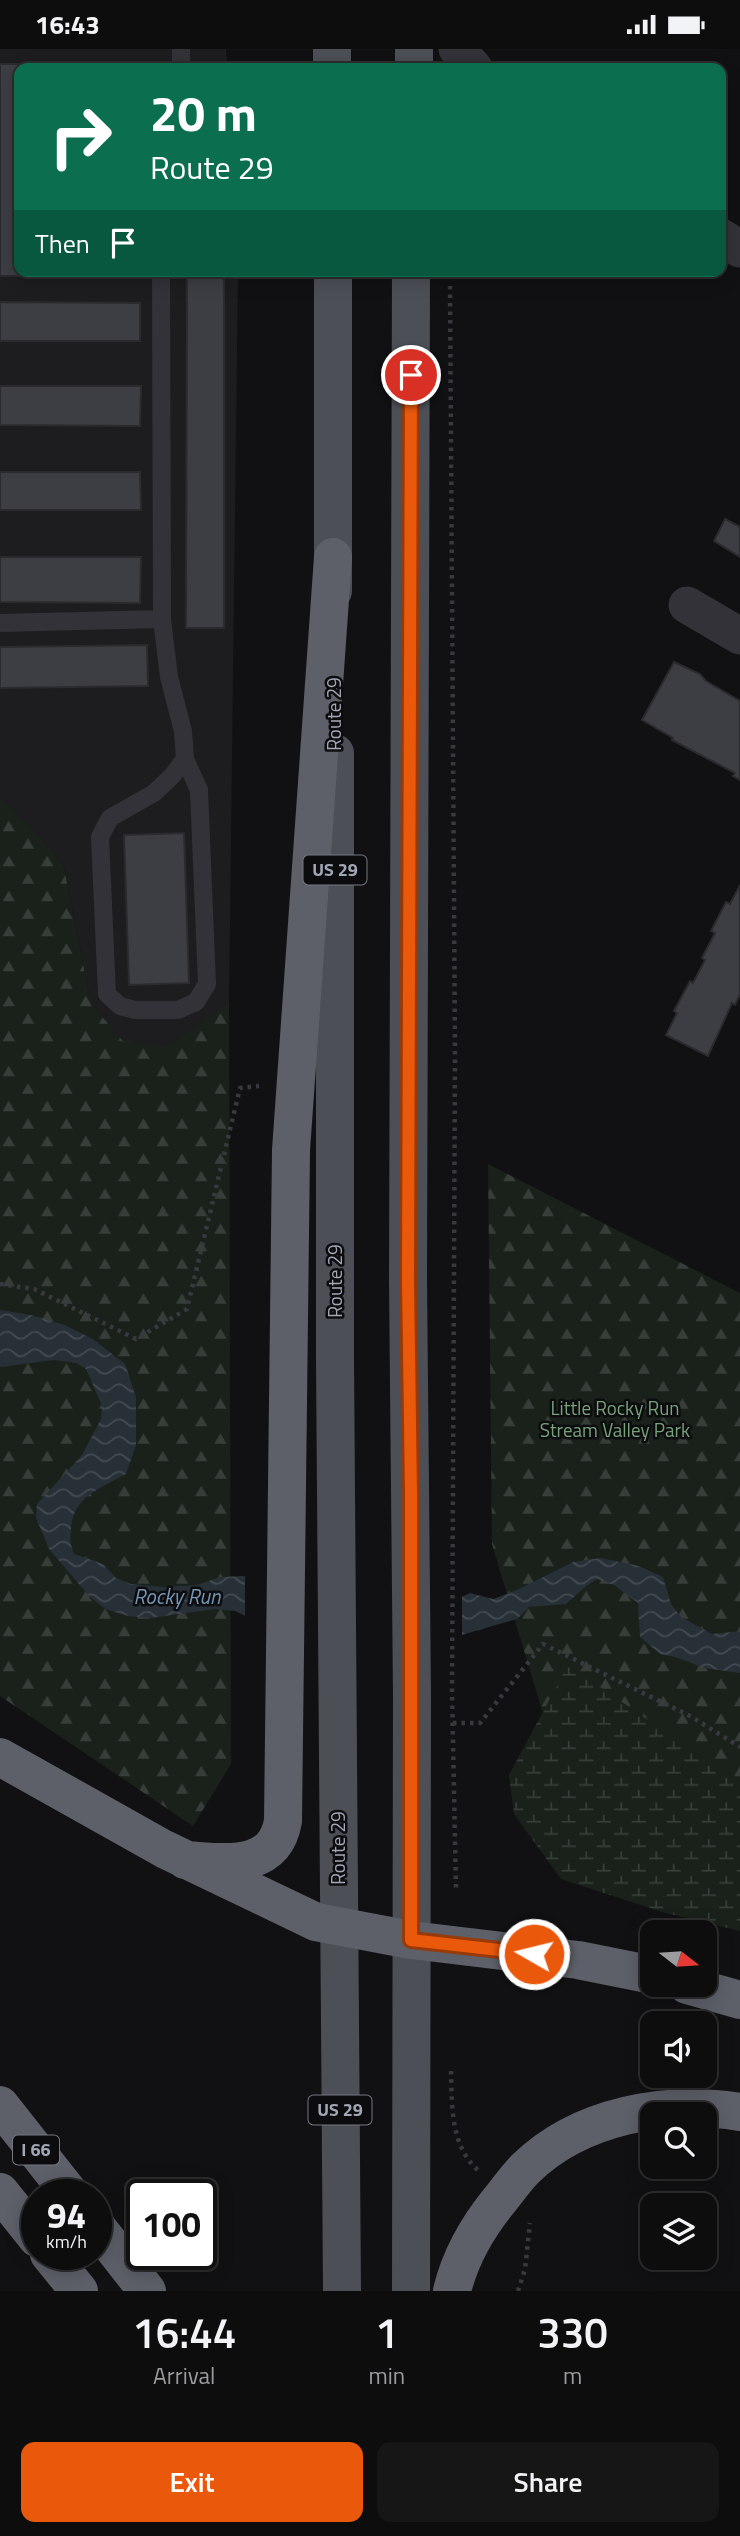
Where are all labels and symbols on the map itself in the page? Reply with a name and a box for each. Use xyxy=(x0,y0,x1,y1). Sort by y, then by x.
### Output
pin xyxy=(381,345,441,405)
street label: Route 29 xyxy=(319,677,348,751)
road number: US 29 xyxy=(304,855,366,885)
street label: Route 29 xyxy=(320,1244,349,1318)
park label: Little Rocky Run Stream Valley Park xyxy=(540,1393,690,1444)
water label: Rocky Run xyxy=(134,1580,221,1612)
street label: Route 29 xyxy=(323,1811,352,1885)
position arrow xyxy=(497,1917,571,1991)
north arrow xyxy=(640,1920,718,1997)
road number: US 29 xyxy=(308,2096,372,2125)
road number: I 66 xyxy=(13,2136,59,2165)
speed limit sign: 100 xyxy=(126,2179,217,2270)

